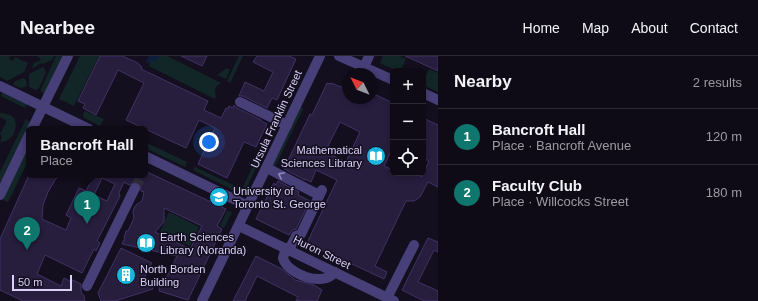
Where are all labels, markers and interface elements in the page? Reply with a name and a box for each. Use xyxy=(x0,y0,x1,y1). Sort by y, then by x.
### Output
text: Nearbee xyxy=(20,17,95,38)
text: Home xyxy=(523,20,560,36)
text: Map xyxy=(582,20,609,36)
text: About xyxy=(631,20,668,36)
text: Contact xyxy=(690,20,738,36)
street label: Ursula Franklin Street xyxy=(248,68,304,170)
north arrow xyxy=(342,68,378,104)
map controls xyxy=(390,68,426,176)
button: + xyxy=(390,68,426,104)
text: Nearby xyxy=(454,72,512,91)
text: 2 results xyxy=(693,75,742,90)
button: − xyxy=(390,104,426,140)
text: Bancroft Hall xyxy=(492,121,585,138)
popup xyxy=(26,126,148,178)
text: 1 xyxy=(463,129,471,144)
text: 120 m xyxy=(706,129,742,144)
your location xyxy=(199,132,219,152)
text: Bancroft Hall xyxy=(40,136,134,153)
text: Place · Bancroft Avenue xyxy=(492,138,631,153)
button: locate xyxy=(390,140,426,176)
place label: Mathematical Sciences Library xyxy=(281,144,362,169)
library icon: Mathematical Sciences Library xyxy=(365,145,387,167)
text: Place xyxy=(40,153,73,168)
one-way arrow xyxy=(277,172,285,180)
text: Faculty Club xyxy=(492,177,582,194)
place label: University of Toronto St. George xyxy=(233,185,326,210)
text: 2 xyxy=(463,185,471,200)
text: 180 m xyxy=(706,185,742,200)
school or university icon: University of Toronto St. George xyxy=(208,186,230,208)
pin: 1 xyxy=(74,191,100,224)
text: Place · Willcocks Street xyxy=(492,194,629,209)
pin: 2 xyxy=(14,217,40,250)
place label: Earth Sciences Library (Noranda) xyxy=(160,231,246,256)
library icon: Earth Sciences Library (Noranda) xyxy=(135,232,157,254)
street label: Huron Street xyxy=(291,233,353,271)
place label: North Borden Building xyxy=(140,263,205,288)
building icon: North Borden Building xyxy=(115,264,137,286)
scale bar xyxy=(12,273,72,292)
text: 50 m xyxy=(18,276,42,288)

